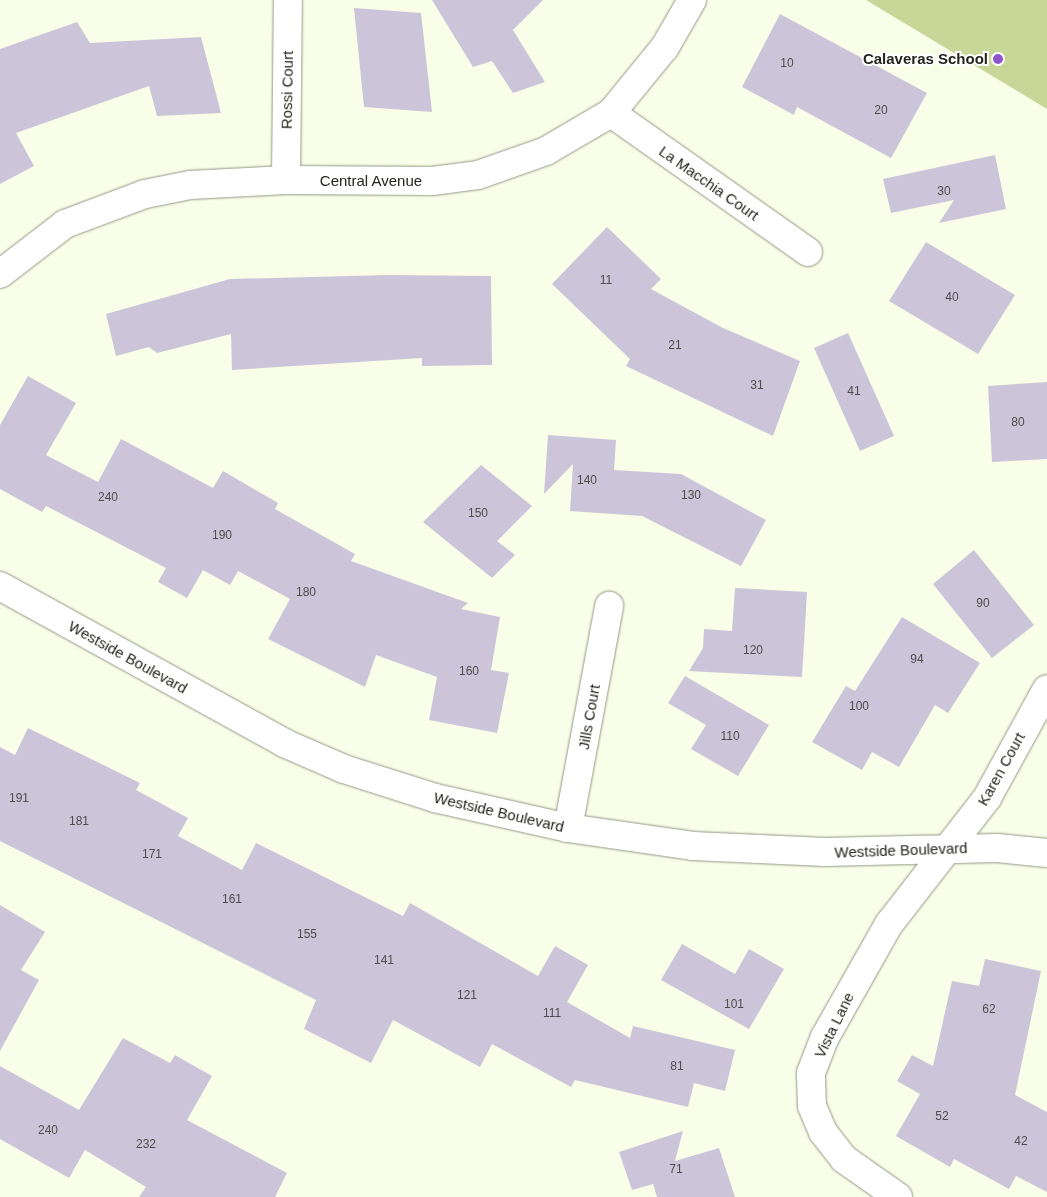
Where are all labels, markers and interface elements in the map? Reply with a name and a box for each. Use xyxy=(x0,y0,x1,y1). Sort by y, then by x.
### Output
place label: Calaveras School xyxy=(863,50,988,68)
street label: Rossi Court xyxy=(277,51,297,129)
marker: Calaveras School xyxy=(992,53,1004,65)
house number: 10 xyxy=(780,57,794,71)
house number: 20 xyxy=(874,104,888,118)
street label: La Macchia Court xyxy=(656,142,762,224)
street label: Central Avenue xyxy=(319,172,423,190)
house number: 30 xyxy=(937,185,951,199)
house number: 11 xyxy=(600,274,612,288)
house number: 40 xyxy=(945,291,959,305)
house number: 21 xyxy=(668,339,682,353)
house number: 31 xyxy=(750,379,764,393)
house number: 41 xyxy=(847,385,861,399)
house number: 80 xyxy=(1011,416,1025,430)
house number: 140 xyxy=(577,474,597,488)
house number: 130 xyxy=(681,489,701,503)
house number: 240 xyxy=(98,491,118,505)
house number: 150 xyxy=(468,507,488,521)
house number: 190 xyxy=(212,529,232,543)
house number: 180 xyxy=(296,586,316,600)
house number: 90 xyxy=(976,597,990,611)
street label: Westside Boulevard xyxy=(65,617,191,697)
house number: 120 xyxy=(743,644,763,658)
house number: 94 xyxy=(910,653,924,667)
house number: 160 xyxy=(459,665,479,679)
street label: Jills Court xyxy=(574,683,604,751)
house number: 100 xyxy=(849,700,869,714)
street label: Karen Court xyxy=(974,729,1028,809)
house number: 110 xyxy=(720,730,740,744)
street label: Westside Boulevard xyxy=(432,788,566,836)
house number: 191 xyxy=(9,792,29,806)
house number: 181 xyxy=(69,815,89,829)
street label: Westside Boulevard xyxy=(834,839,968,861)
house number: 171 xyxy=(142,848,162,862)
house number: 161 xyxy=(222,893,242,907)
house number: 155 xyxy=(297,928,317,942)
house number: 141 xyxy=(374,954,394,968)
house number: 121 xyxy=(457,989,477,1003)
street label: Vista Lane xyxy=(810,989,858,1061)
house number: 101 xyxy=(724,998,744,1012)
house number: 62 xyxy=(982,1003,996,1017)
house number: 111 xyxy=(543,1007,561,1021)
house number: 81 xyxy=(670,1060,684,1074)
house number: 52 xyxy=(935,1110,949,1124)
house number: 240 xyxy=(38,1124,58,1138)
house number: 42 xyxy=(1014,1135,1028,1149)
house number: 232 xyxy=(136,1138,156,1152)
house number: 71 xyxy=(669,1163,683,1177)

